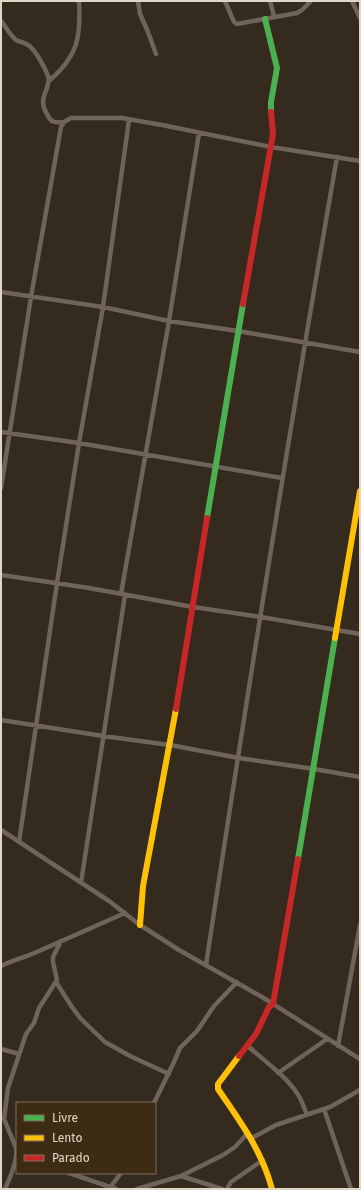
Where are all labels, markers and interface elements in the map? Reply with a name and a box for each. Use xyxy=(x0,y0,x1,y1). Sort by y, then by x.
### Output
legend xyxy=(16,1102,156,1174)
text: Livre xyxy=(52,1111,78,1125)
text: Lento xyxy=(52,1131,82,1145)
text: Parado xyxy=(52,1151,90,1165)

